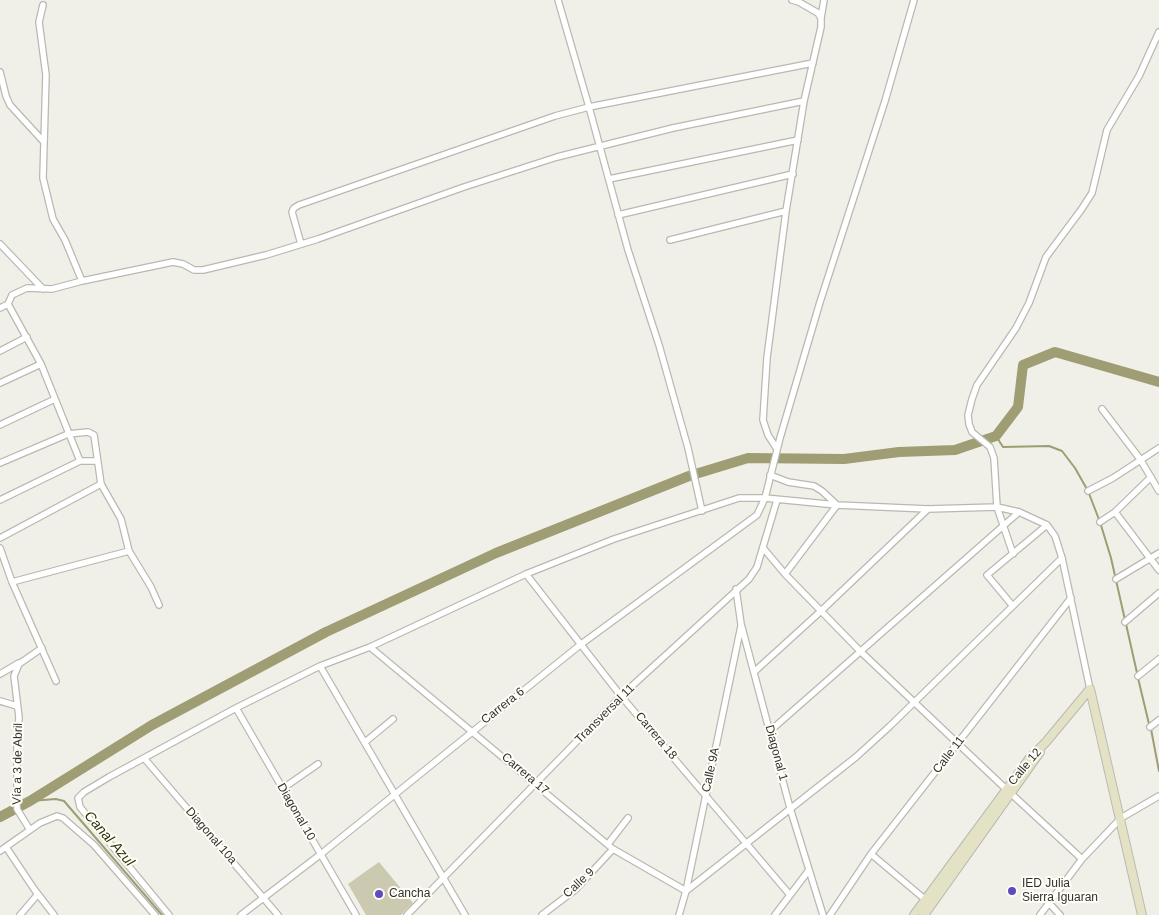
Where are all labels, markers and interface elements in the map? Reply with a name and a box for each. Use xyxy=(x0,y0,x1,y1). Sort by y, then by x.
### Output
street label: Transversal 11 xyxy=(572,681,638,747)
street label: Carrera 6 xyxy=(479,685,527,727)
street label: Carrera 18 xyxy=(632,709,680,763)
street label: Vía a 3 de Abril xyxy=(10,723,26,805)
street label: Diagonal 1 xyxy=(762,723,790,783)
street label: Calle 11 xyxy=(930,734,968,776)
street label: Calle 9A xyxy=(699,746,723,794)
street label: Calle 12 xyxy=(1005,746,1045,788)
street label: Carrera 17 xyxy=(498,750,552,798)
street label: Diagonal 10 xyxy=(274,781,318,843)
street label: Diagonal 10a xyxy=(182,805,240,867)
water label: Canal Azul xyxy=(80,808,138,870)
street label: Calle 9 xyxy=(560,865,598,901)
place label: IED Julia Sierra Iguaran xyxy=(1022,877,1098,905)
marker: IED Julia Sierra Iguaran xyxy=(1006,885,1018,897)
place label: Cancha xyxy=(389,887,430,901)
marker: Cancha xyxy=(373,888,385,900)

